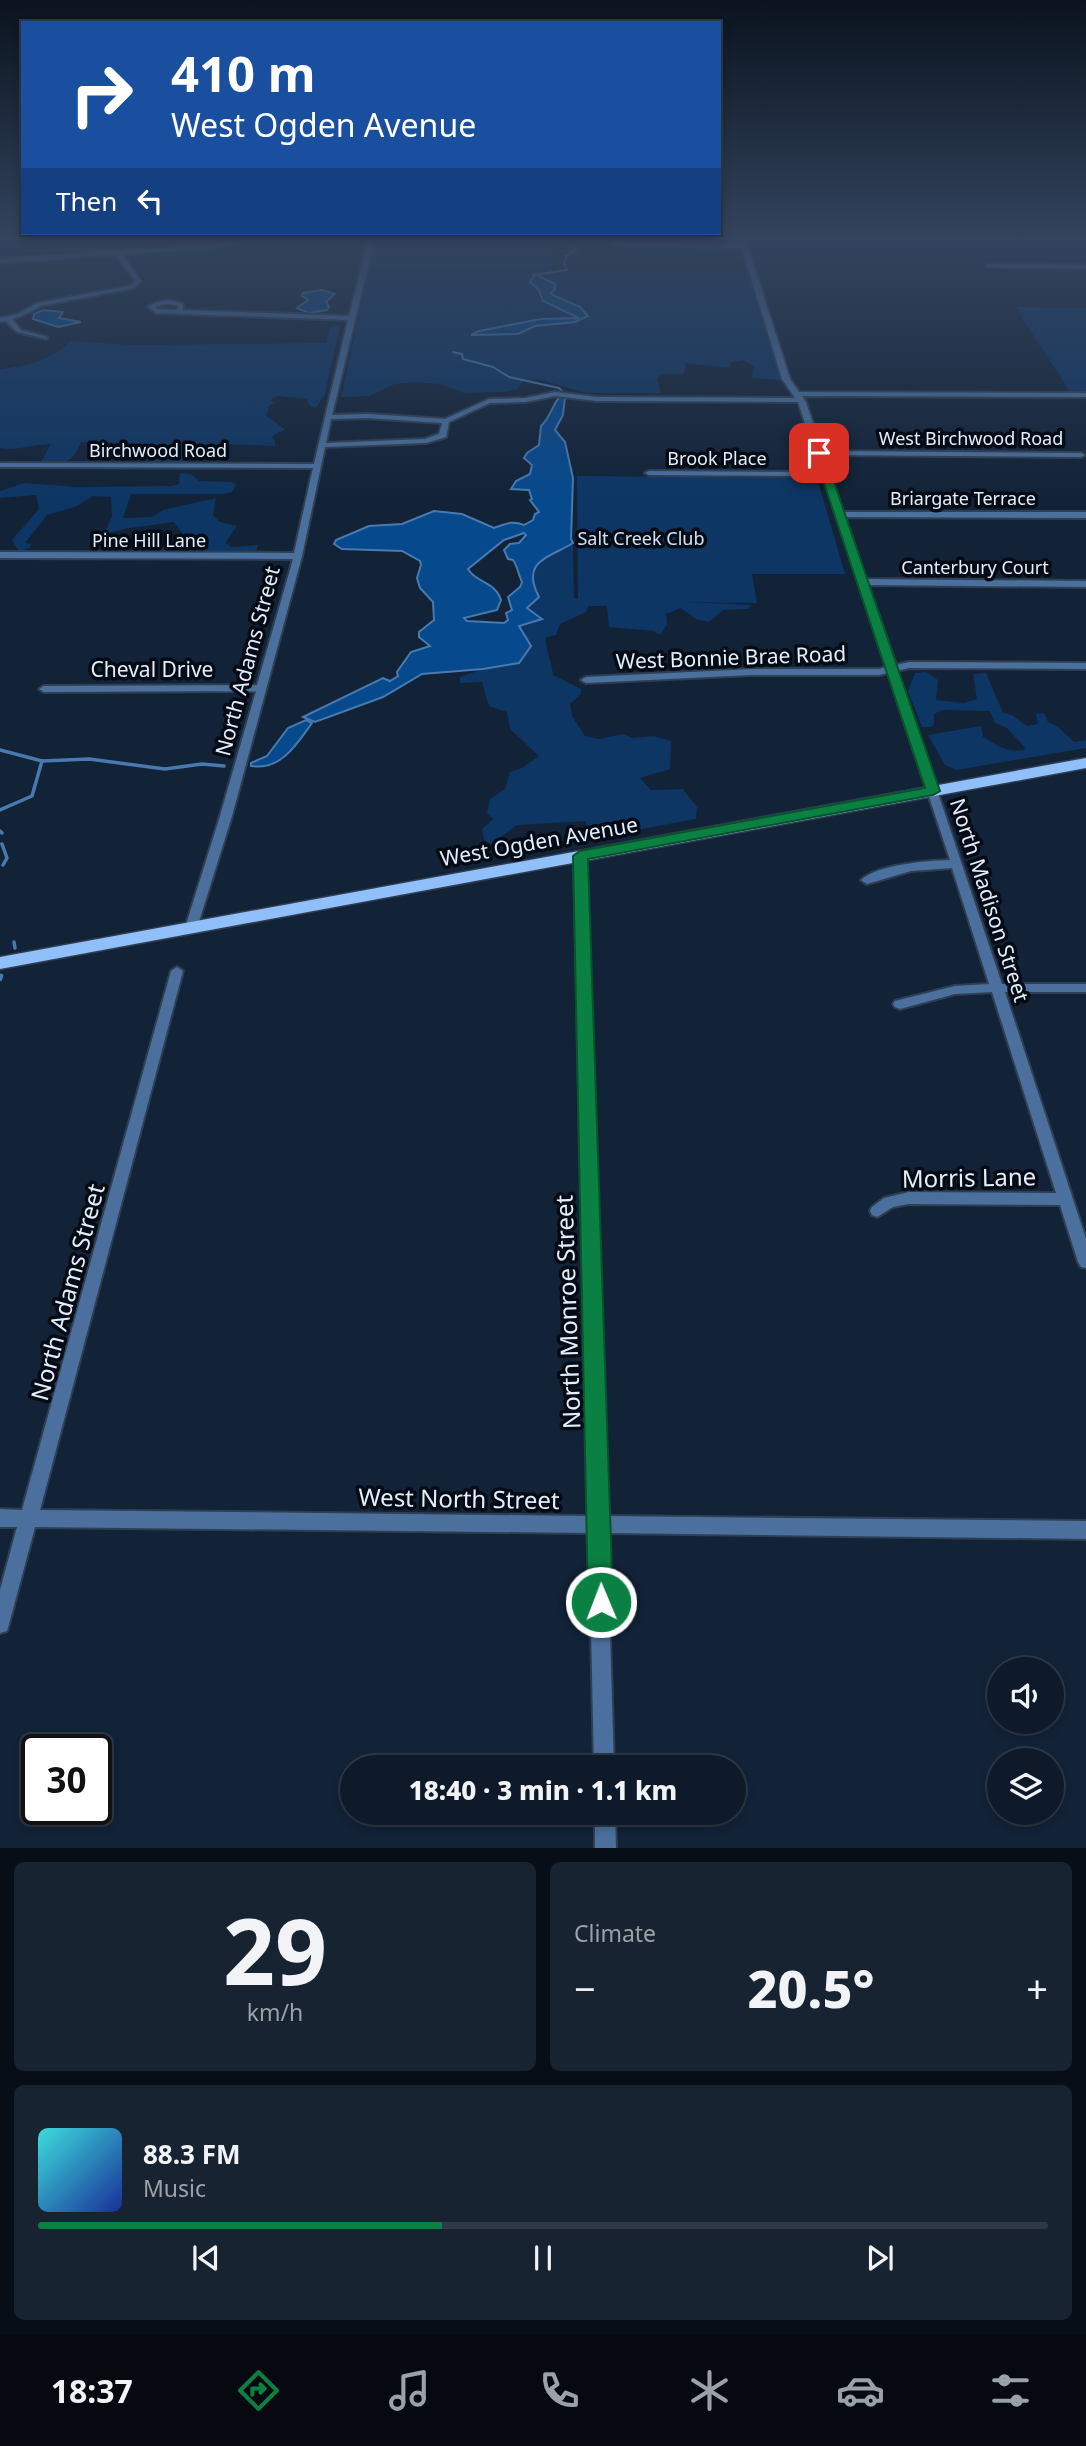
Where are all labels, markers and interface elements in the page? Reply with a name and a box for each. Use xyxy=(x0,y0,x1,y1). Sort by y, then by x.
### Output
text: 410 m xyxy=(171,40,316,106)
icon: right xyxy=(56,49,147,140)
text: West Ogden Avenue xyxy=(171,103,476,146)
icon: left xyxy=(131,182,169,220)
text: Then xyxy=(56,183,117,219)
pin xyxy=(789,423,849,483)
street label: West Birchwood Road xyxy=(879,426,1063,450)
icon: arrive xyxy=(800,434,838,472)
street label: Birchwood Road xyxy=(89,438,227,462)
street label: Brook Place xyxy=(667,446,767,470)
street label: Briargate Terrace xyxy=(890,486,1036,510)
park label: Salt Creek Club xyxy=(577,526,705,550)
street label: Pine Hill Lane xyxy=(92,528,206,552)
street label: Canterbury Court xyxy=(901,555,1049,579)
street label: North Adams Street xyxy=(208,563,286,759)
street label: West Bonnie Brae Road xyxy=(615,639,847,675)
street label: Cheval Drive xyxy=(91,655,213,683)
street label: North Madison Street xyxy=(944,795,1036,1006)
street label: West Ogden Avenue xyxy=(438,810,640,872)
street label: Morris Lane xyxy=(901,1159,1037,1195)
street label: North Adams Street xyxy=(22,1180,112,1404)
street label: North Monroe Street xyxy=(546,1194,588,1430)
street label: West North Street xyxy=(358,1480,560,1516)
position arrow xyxy=(564,1565,638,1639)
map controls xyxy=(987,1657,1064,1825)
button: sound xyxy=(987,1657,1064,1734)
speed limit sign: 30 xyxy=(21,1734,112,1825)
button: layers xyxy=(987,1748,1064,1825)
text: 18:40 · 3 min · 1.1 km xyxy=(409,1772,677,1808)
text: 29 xyxy=(223,1888,327,2012)
text: Climate xyxy=(574,1917,656,1949)
text: 20.5° xyxy=(748,1952,874,2023)
text: − xyxy=(574,1962,596,2014)
text: + xyxy=(1026,1962,1048,2014)
text: km/h xyxy=(247,1996,303,2028)
text: 88.3 FM xyxy=(143,2136,240,2172)
text: Music xyxy=(143,2172,206,2204)
icon: previous xyxy=(187,2239,225,2277)
icon: pause xyxy=(524,2239,562,2277)
icon: next xyxy=(861,2239,899,2277)
icon: directions xyxy=(234,2366,283,2415)
icon: music xyxy=(385,2366,434,2415)
icon: phone xyxy=(535,2366,584,2415)
icon: climate xyxy=(685,2366,734,2415)
icon: car xyxy=(836,2366,885,2415)
icon: filters xyxy=(986,2366,1035,2415)
text: 18:37 xyxy=(51,2369,133,2412)

